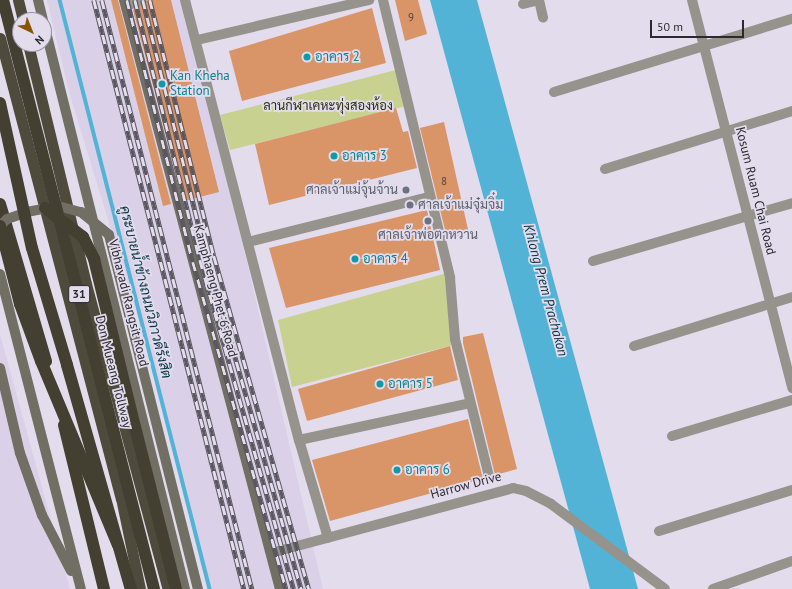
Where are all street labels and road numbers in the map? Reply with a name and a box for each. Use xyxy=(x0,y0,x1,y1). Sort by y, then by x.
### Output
street label: Kosum Ruam Chai Road xyxy=(732,125,778,257)
street label: Kamphaeng Phet 6 Road xyxy=(190,223,240,359)
street label: Vibhavadi Rangsit Road xyxy=(105,238,151,368)
road number: 31 xyxy=(68,284,90,304)
street label: Don Mueang Tollway xyxy=(91,314,135,430)
street label: Harrow Drive xyxy=(429,469,503,503)

